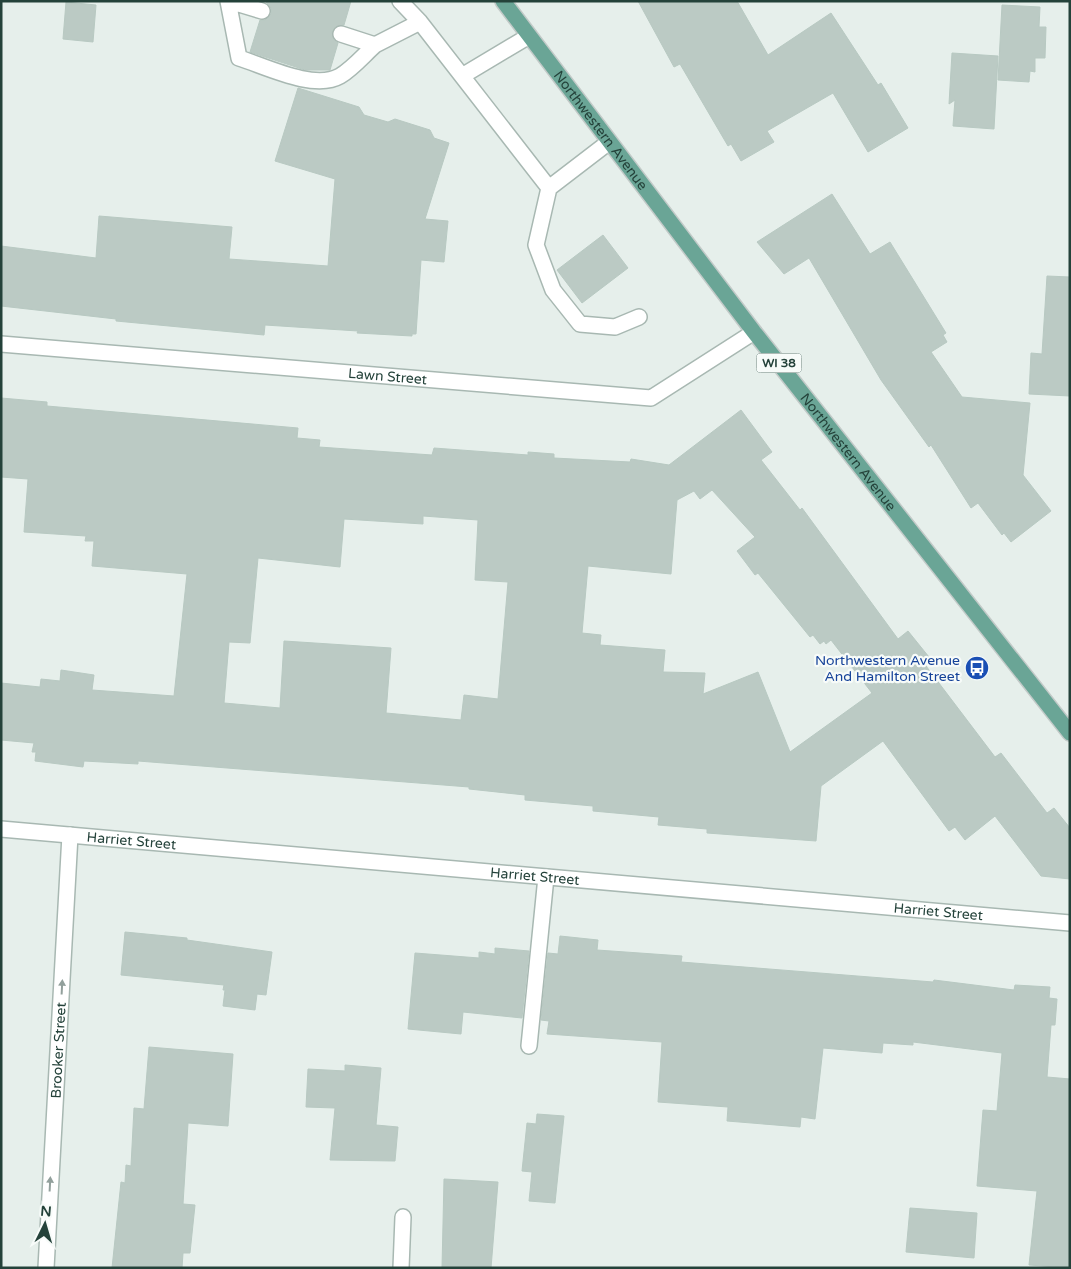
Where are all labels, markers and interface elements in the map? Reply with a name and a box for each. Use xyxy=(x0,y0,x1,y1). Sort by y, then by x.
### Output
street label: Northwestern Avenue xyxy=(550,67,652,193)
road number: WI 38 xyxy=(756,353,802,372)
street label: Lawn Street xyxy=(348,364,428,388)
street label: Northwestern Avenue xyxy=(797,390,900,514)
place label: Northwestern Avenue And Hamilton Street xyxy=(815,652,961,685)
bus stop icon: Northwestern Avenue And Hamilton Street xyxy=(964,655,990,681)
street label: Harriet Street xyxy=(86,828,178,853)
street label: Harriet Street xyxy=(490,864,581,888)
street label: Harriet Street xyxy=(893,899,984,924)
one-way arrow xyxy=(58,979,66,995)
street label: Brooker Street xyxy=(47,1001,69,1099)
one-way arrow xyxy=(47,1176,55,1192)
north arrow xyxy=(20,1199,70,1249)
text: N xyxy=(40,1203,52,1221)

